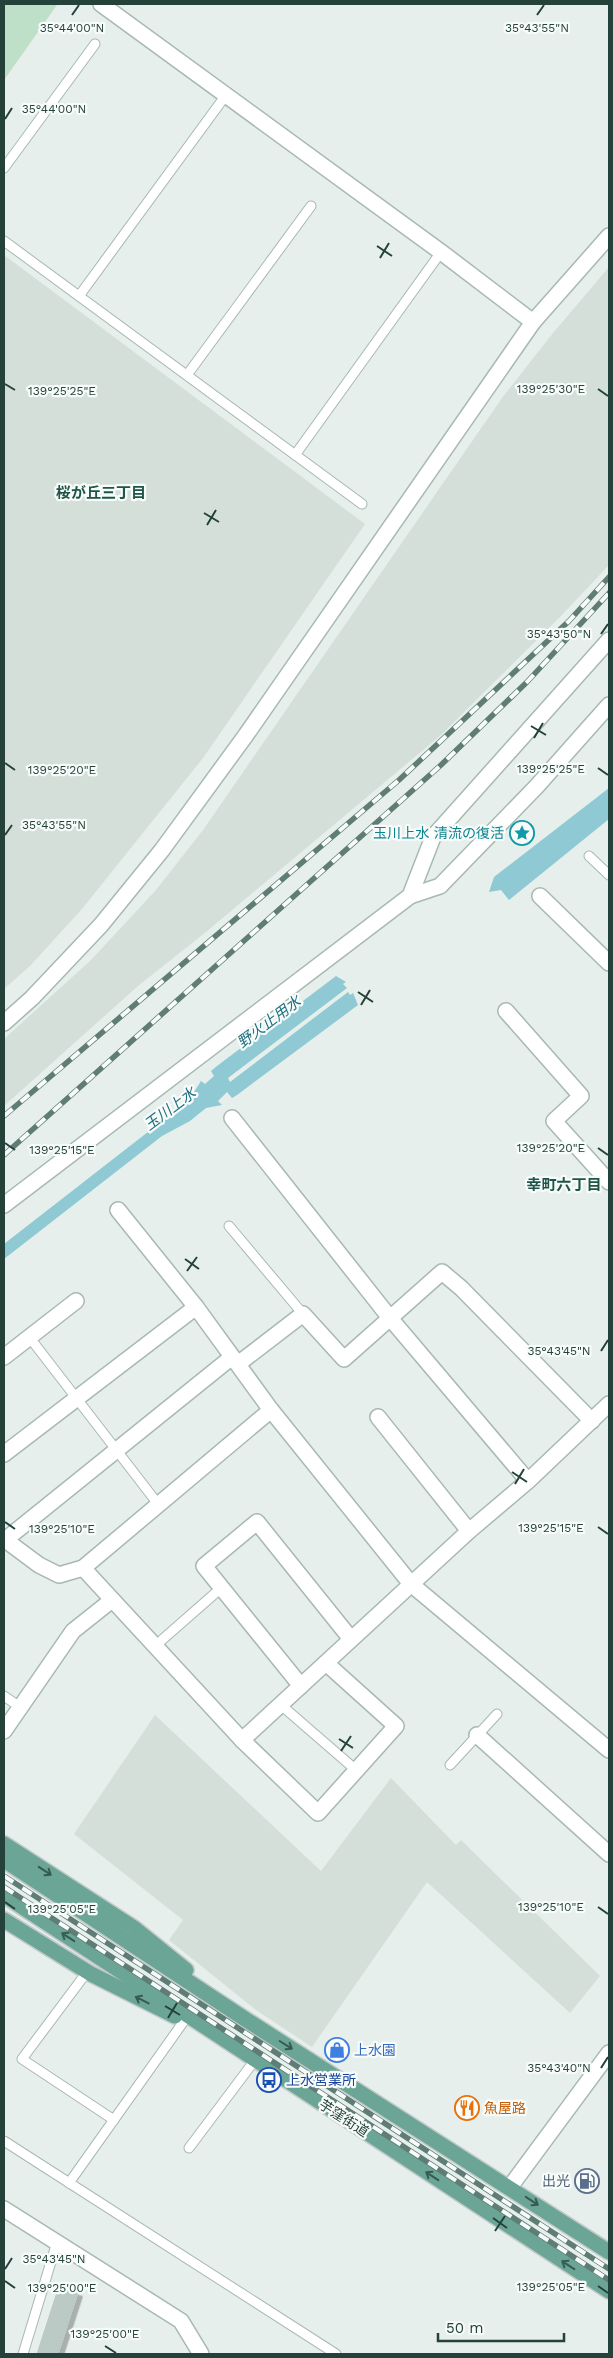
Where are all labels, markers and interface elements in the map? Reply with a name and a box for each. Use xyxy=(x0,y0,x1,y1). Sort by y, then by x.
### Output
text: 35°44'00"N xyxy=(40,21,104,35)
text: 35°43'55"N xyxy=(505,21,569,35)
text: 35°44'00"N xyxy=(22,102,86,116)
text: 139°25'30"E xyxy=(517,382,586,396)
text: 139°25'25"E xyxy=(28,384,96,398)
district label: 桜が丘三丁目 xyxy=(56,484,146,502)
text: 35°43'50"N xyxy=(527,627,591,641)
text: 139°25'25"E xyxy=(517,762,585,776)
text: 139°25'20"E xyxy=(28,763,97,777)
text: 35°43'55"N xyxy=(22,818,86,832)
place icon: 玉川上水 清流の復活 xyxy=(509,820,535,846)
place label: 玉川上水 清流の復活 xyxy=(373,825,504,841)
water label: 野火止用水 xyxy=(234,991,306,1052)
water label: 玉川上水 xyxy=(141,1083,201,1134)
text: 139°25'20"E xyxy=(517,1141,586,1155)
text: 139°25'15"E xyxy=(29,1143,95,1157)
district label: 幸町六丁目 xyxy=(526,1176,602,1194)
text: 35°43'45"N xyxy=(527,1344,591,1358)
text: 139°25'15"E xyxy=(518,1521,584,1535)
text: 139°25'10"E xyxy=(29,1522,95,1536)
one-way arrow xyxy=(37,1866,51,1876)
text: 139°25'10"E xyxy=(518,1900,584,1914)
text: 139°25'05"E xyxy=(28,1902,97,1916)
one-way arrow xyxy=(62,1931,76,1941)
one-way arrow xyxy=(135,1995,150,2004)
shop icon: 上水園 xyxy=(324,2037,350,2063)
one-way arrow xyxy=(279,2040,293,2050)
place label: 上水園 xyxy=(354,2042,396,2058)
text: 35°43'40"N xyxy=(527,2061,591,2075)
bus stop icon: 上水営業所 xyxy=(256,2067,282,2093)
place label: 上水営業所 xyxy=(286,2072,356,2088)
restaurant icon: 魚屋路 xyxy=(454,2095,480,2121)
street label: 芋窪街道 xyxy=(316,2096,372,2140)
place label: 魚屋路 xyxy=(484,2100,526,2116)
fuel station icon: 出光 xyxy=(574,2168,600,2194)
one-way arrow xyxy=(426,2171,440,2181)
place label: 出光 xyxy=(542,2173,570,2189)
one-way arrow xyxy=(525,2196,539,2206)
text: 35°43'45"N xyxy=(22,2252,86,2266)
one-way arrow xyxy=(562,2260,576,2270)
text: 139°25'05"E xyxy=(517,2280,586,2294)
text: 139°25'00"E xyxy=(28,2281,97,2295)
scale bar xyxy=(438,2310,564,2342)
text: 50 m xyxy=(446,2319,483,2337)
text: 139°25'00"E xyxy=(71,2327,140,2341)

